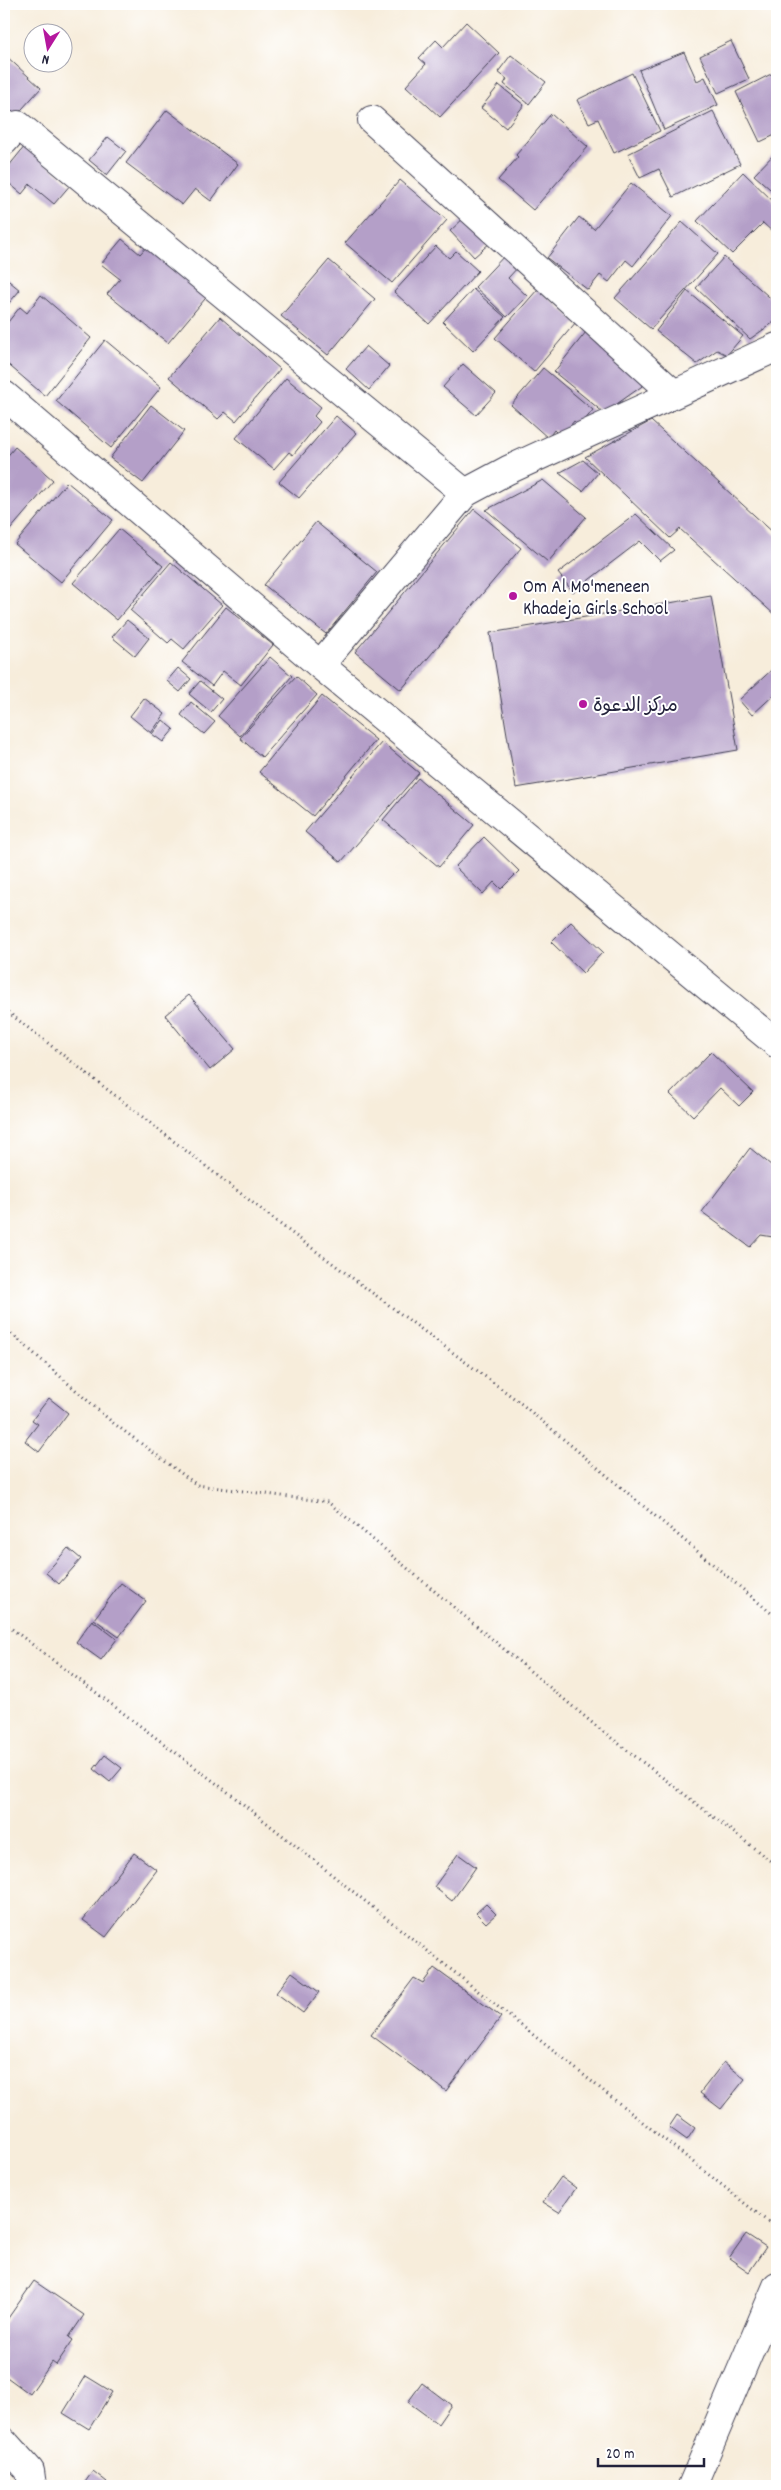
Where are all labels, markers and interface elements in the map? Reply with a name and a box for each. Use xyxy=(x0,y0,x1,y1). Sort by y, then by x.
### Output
north arrow xyxy=(22,22,72,72)
text: N xyxy=(41,48,51,69)
place label: Om Al Mo'meneen Khadeja Girls School xyxy=(523,575,669,624)
marker: Om Al Mo'meneen Khadeja Girls School xyxy=(507,590,519,602)
place label: مركز الدعوة xyxy=(593,694,678,721)
marker: مركز الدعوة xyxy=(577,698,589,710)
scale bar xyxy=(598,2435,705,2467)
text: 20 m xyxy=(606,2444,634,2466)

